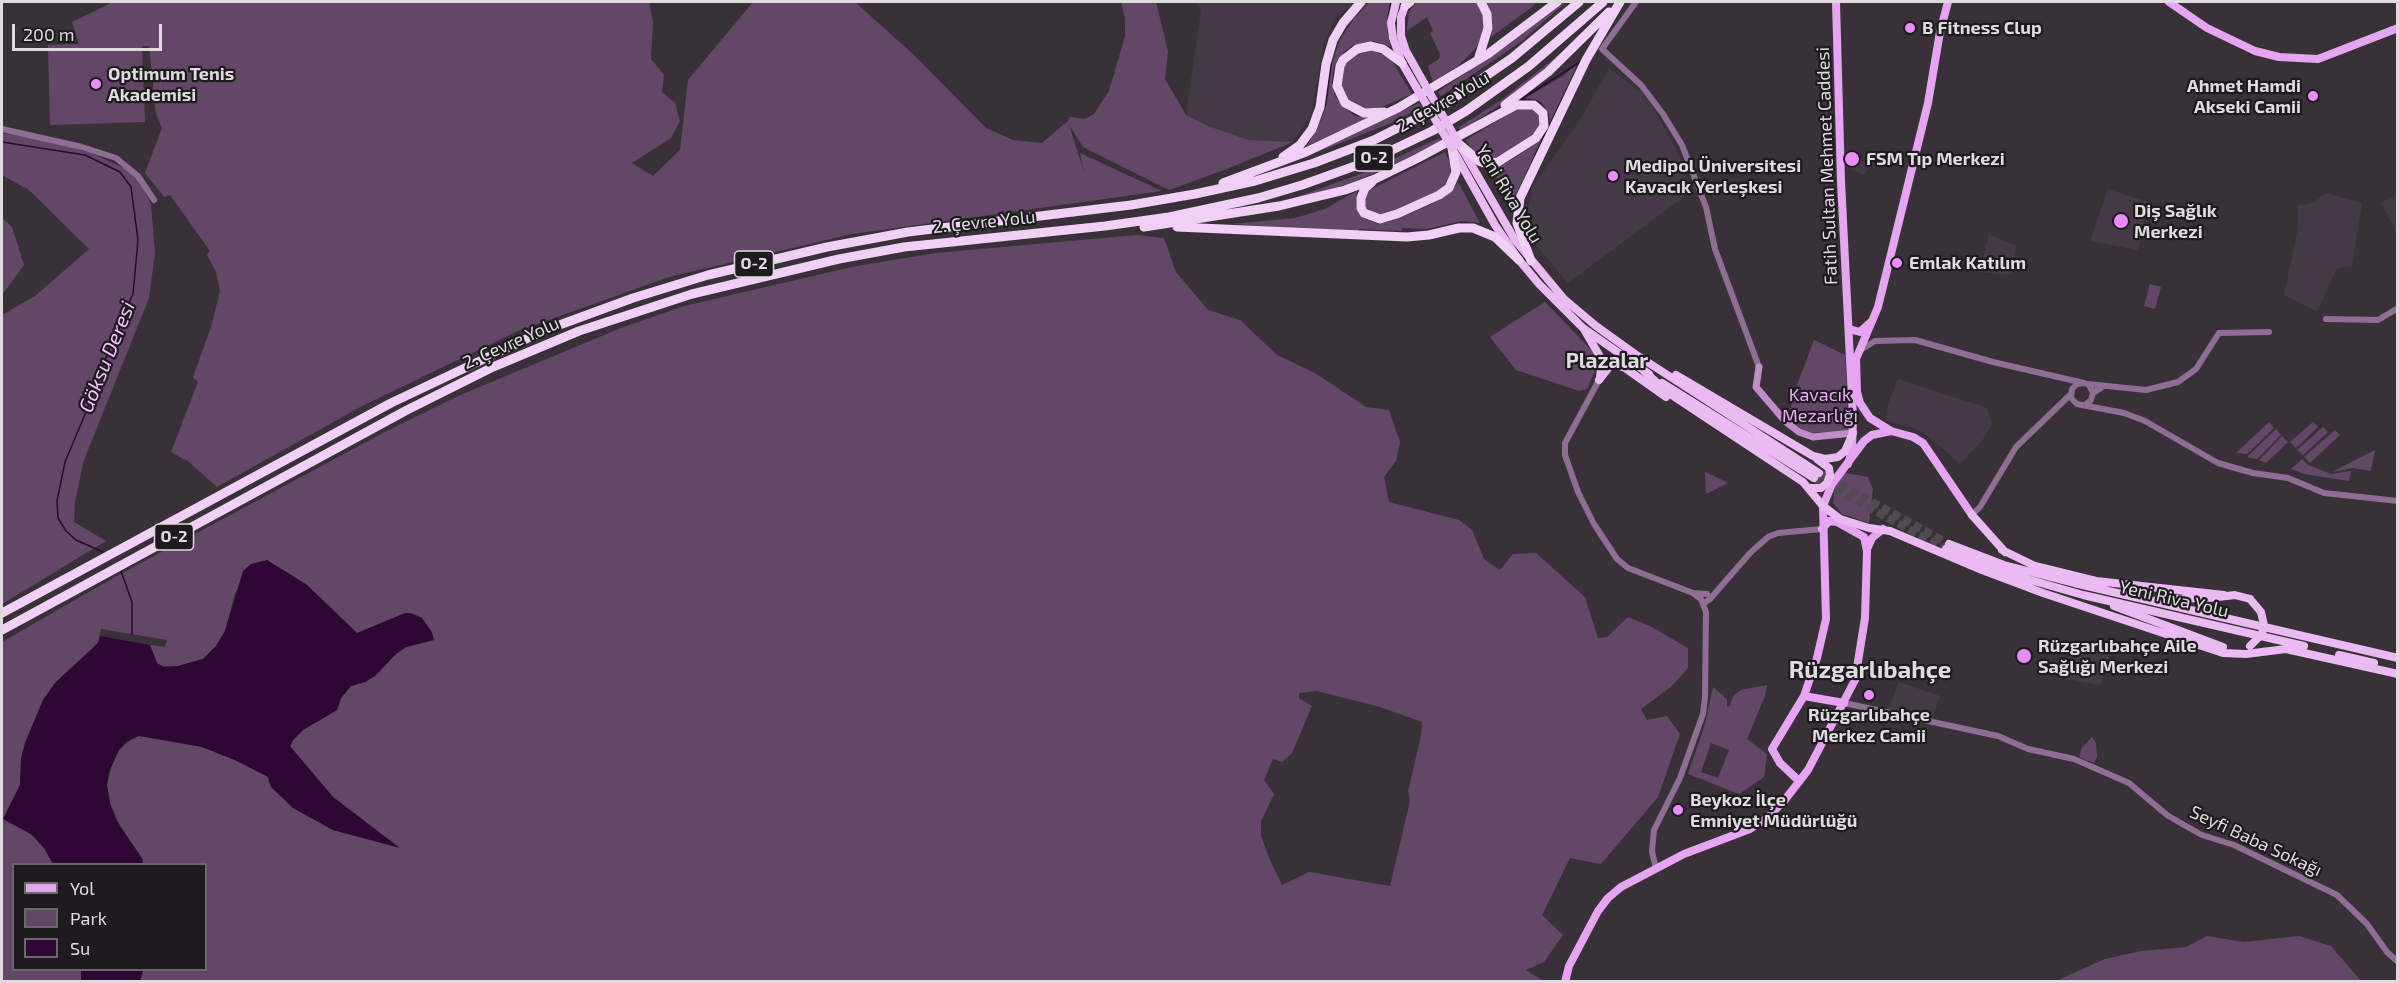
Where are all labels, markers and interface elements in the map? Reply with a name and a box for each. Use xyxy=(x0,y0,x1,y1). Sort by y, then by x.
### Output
scale bar xyxy=(15,12,165,50)
place label: B Fitness Clup xyxy=(1922,17,2042,39)
marker: B Fitness Clup xyxy=(1903,21,1917,35)
text: 200 m xyxy=(23,23,75,45)
street label: Fatih Sultan Mehmet Caddesi xyxy=(1812,47,1842,285)
place label: Optimum Tenis Akademisi xyxy=(108,63,234,106)
street label: 2. Çevre Yolu xyxy=(1393,67,1493,137)
place label: Ahmet Hamdi Akseki Camii xyxy=(2187,75,2301,118)
marker: Optimum Tenis Akademisi xyxy=(89,77,103,91)
marker: Ahmet Hamdi Akseki Camii xyxy=(2306,89,2320,103)
street label: Yeni Riva Yolu xyxy=(1471,141,1547,247)
road number: O-2 xyxy=(1354,145,1394,171)
place label: FSM Tıp Merkezi xyxy=(1866,148,2005,170)
marker: FSM Tıp Merkezi xyxy=(1843,150,1861,168)
place label: Medipol Üniversitesi Kavacık Yerleşkesi xyxy=(1625,155,1801,198)
marker: Medipol Üniversitesi Kavacık Yerleşkesi xyxy=(1606,169,1620,183)
place label: Diş Sağlık Merkezi xyxy=(2134,200,2217,242)
street label: 2. Çevre Yolu xyxy=(932,206,1036,238)
marker: Diş Sağlık Merkezi xyxy=(2112,212,2130,230)
road number: O-2 xyxy=(734,251,774,277)
place label: Emlak Katılım xyxy=(1909,252,2026,274)
marker: Emlak Katılım xyxy=(1890,256,1904,270)
water label: Göksu Deresi xyxy=(74,298,140,416)
street label: 2. Çevre Yolu xyxy=(459,312,563,374)
district label: Plazalar xyxy=(1566,348,1648,374)
park label: Kavacık Mezarlığı xyxy=(1782,384,1858,426)
road number: O-2 xyxy=(154,524,194,550)
street label: Yeni Riva Yolu xyxy=(2117,576,2231,622)
place label: Rüzgarlıbahçe Aile Sağlığı Merkezi xyxy=(2038,635,2197,678)
marker: Rüzgarlıbahçe Aile Sağlığı Merkezi xyxy=(2015,647,2033,665)
district label: Rüzgarlıbahçe xyxy=(1789,656,1951,684)
marker: Rüzgarlıbahçe Merkez Camii xyxy=(1862,688,1876,702)
place label: Rüzgarlıbahçe Merkez Camii xyxy=(1808,704,1930,746)
place label: Beykoz İlçe Emniyet Müdürlüğü xyxy=(1690,789,1857,832)
street label: Seyfi Baba Sokağı xyxy=(2187,801,2325,881)
marker: Beykoz İlçe Emniyet Müdürlüğü xyxy=(1671,803,1685,817)
legend xyxy=(12,863,207,971)
text: Yol xyxy=(70,877,95,899)
text: Park xyxy=(70,907,107,929)
text: Su xyxy=(70,937,90,959)

